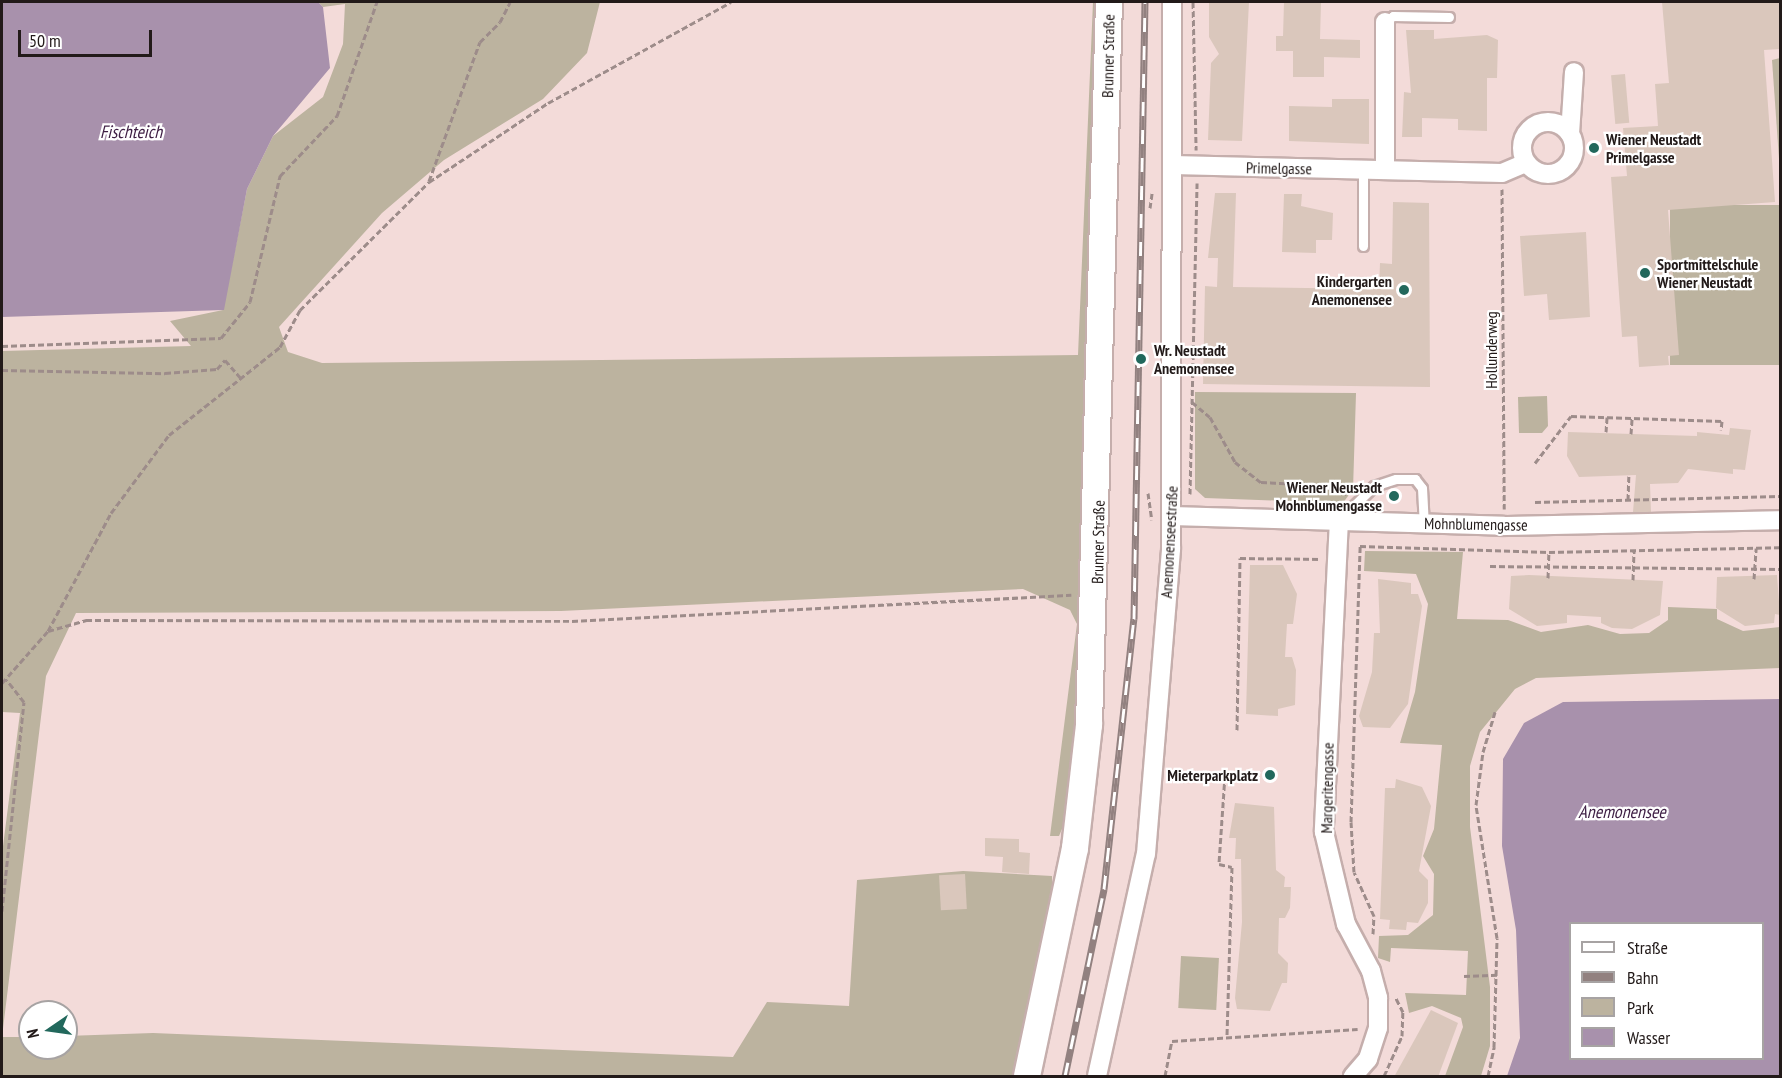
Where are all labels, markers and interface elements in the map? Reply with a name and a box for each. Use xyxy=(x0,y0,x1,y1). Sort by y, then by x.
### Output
street label: Brunner Straße xyxy=(1098,14,1118,98)
scale bar xyxy=(21,18,154,56)
text: 50 m xyxy=(29,29,61,52)
water label: Fischteich xyxy=(100,121,162,143)
place label: Wiener Neustadt Primelgasse xyxy=(1606,129,1701,167)
marker: Wiener Neustadt Primelgasse xyxy=(1587,141,1601,155)
street label: Primelgasse xyxy=(1246,158,1312,178)
place label: Sportmittelschule Wiener Neustadt xyxy=(1657,254,1758,292)
marker: Sportmittelschule Wiener Neustadt xyxy=(1638,266,1652,280)
place label: Kindergarten Anemonensee xyxy=(1312,271,1392,309)
marker: Kindergarten Anemonensee xyxy=(1397,283,1411,297)
street label: Hollunderweg xyxy=(1481,311,1501,389)
place label: Wr. Neustadt Anemonensee xyxy=(1154,340,1234,378)
marker: Wr. Neustadt Anemonensee xyxy=(1132,350,1150,368)
place label: Wiener Neustadt Mohnblumengasse xyxy=(1275,477,1382,515)
street label: Anemonenseestraße xyxy=(1156,485,1182,599)
marker: Wiener Neustadt Mohnblumengasse xyxy=(1387,489,1401,503)
street label: Brunner Straße xyxy=(1088,500,1108,584)
street label: Mohnblumengasse xyxy=(1424,513,1528,535)
street label: Margeritengasse xyxy=(1317,742,1337,834)
place label: Mieterparkplatz xyxy=(1167,765,1258,785)
marker: Mieterparkplatz xyxy=(1263,768,1277,782)
water label: Anemonensee xyxy=(1578,801,1666,823)
legend xyxy=(1569,922,1764,1060)
text: Straße xyxy=(1627,936,1668,959)
text: Bahn xyxy=(1627,966,1659,989)
text: Park xyxy=(1627,996,1654,1019)
north arrow xyxy=(18,1000,78,1060)
text: Wasser xyxy=(1627,1026,1670,1049)
text: N xyxy=(22,1027,43,1040)

